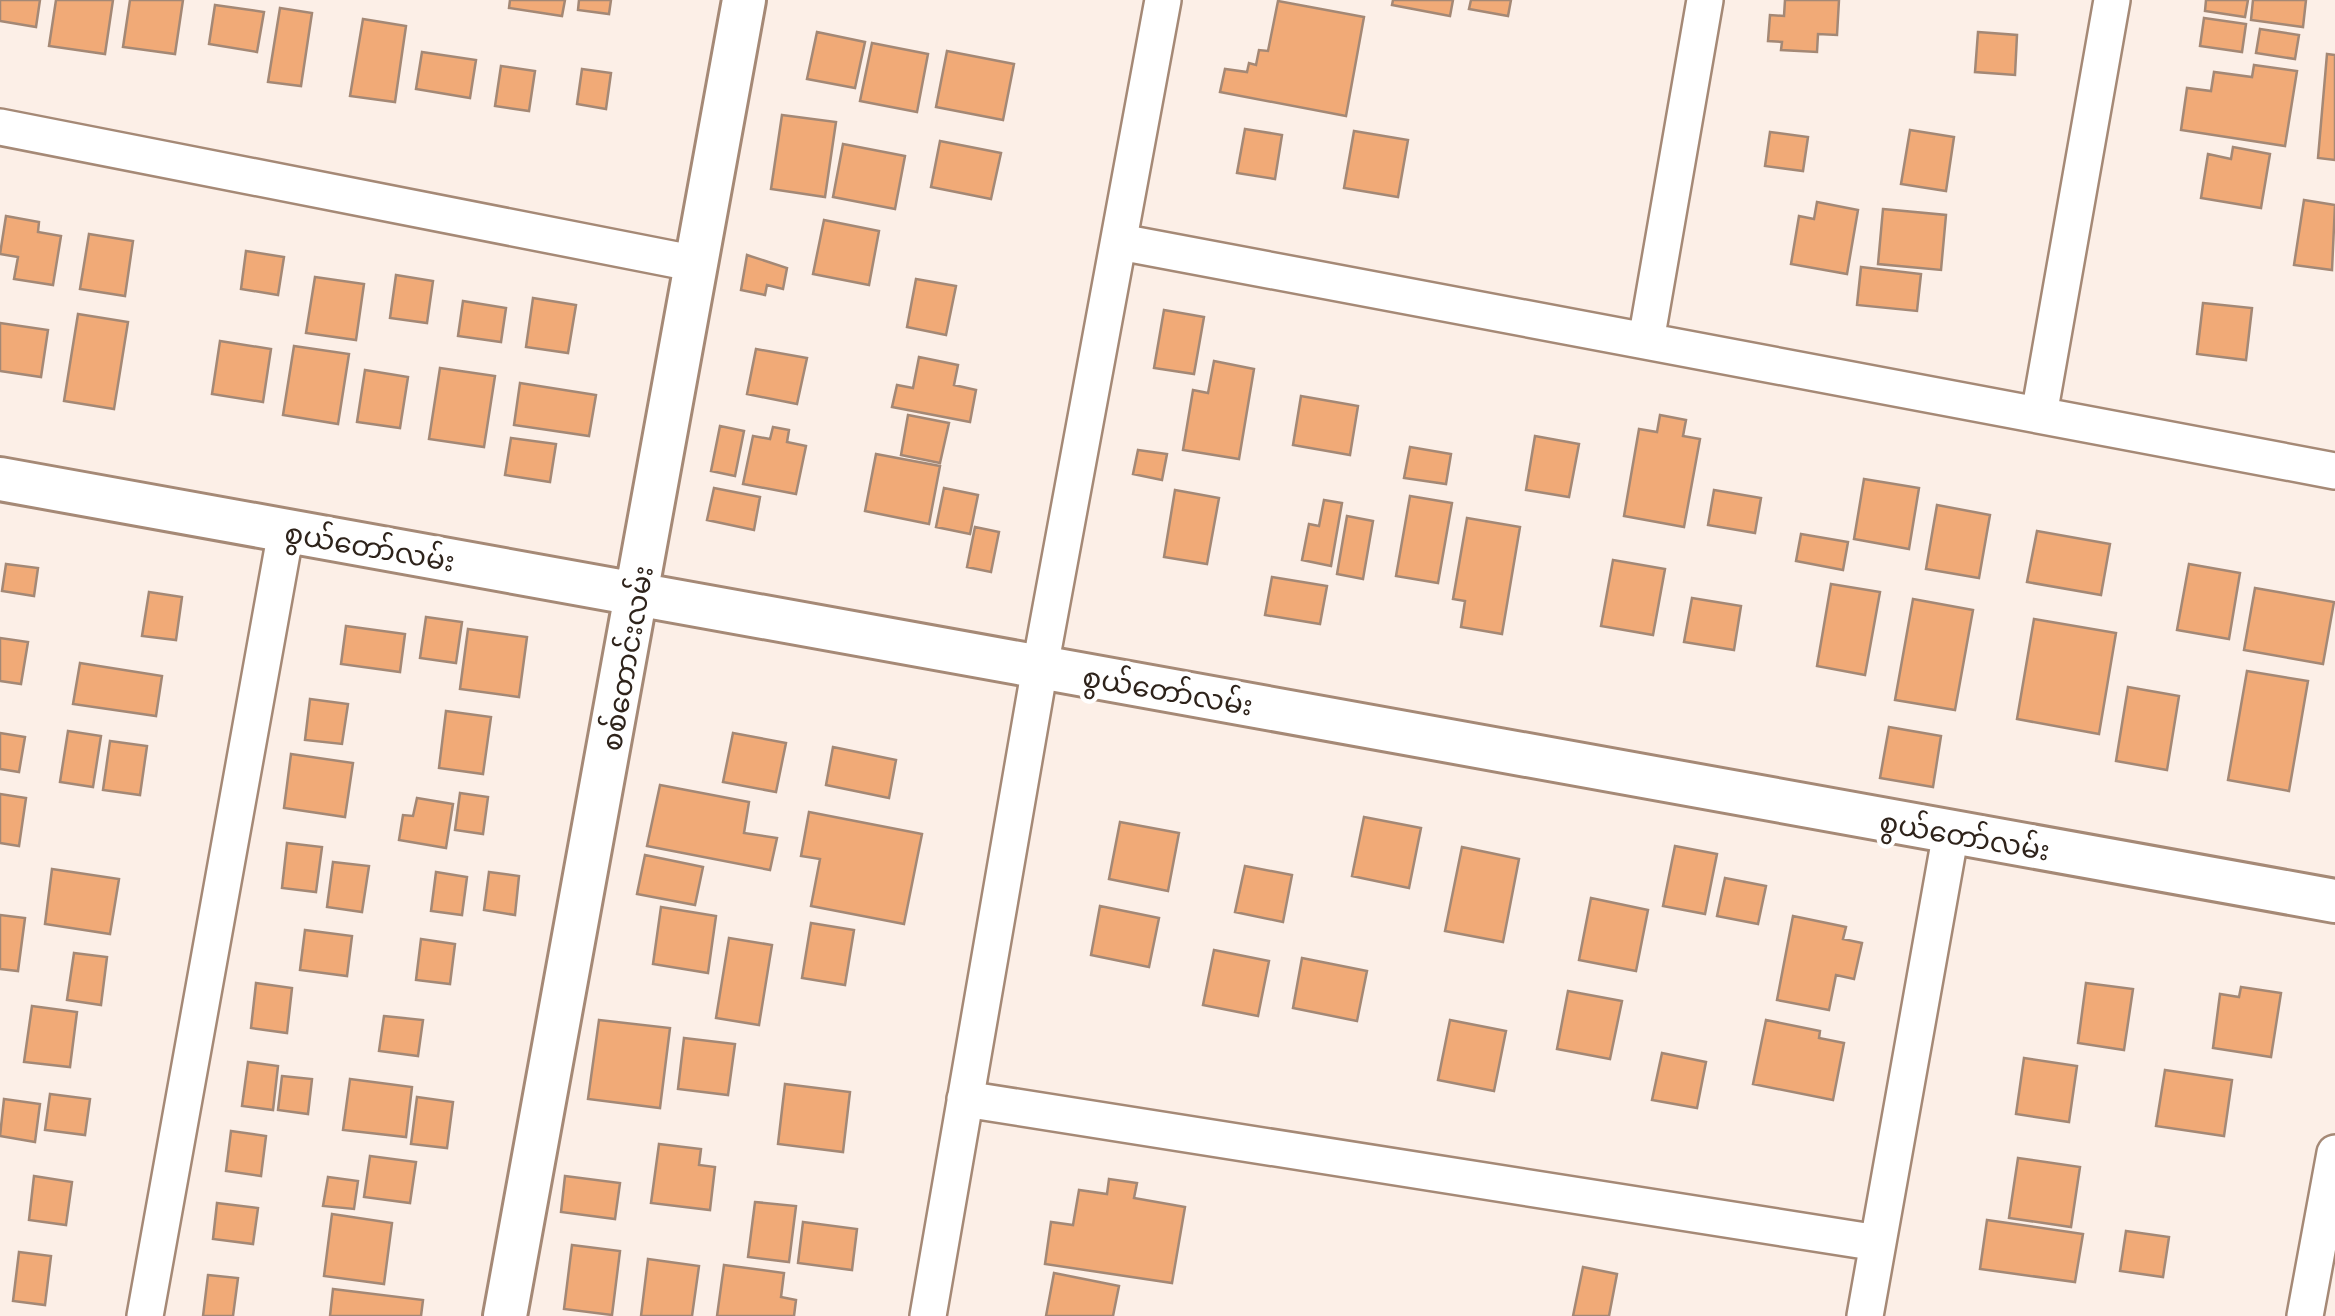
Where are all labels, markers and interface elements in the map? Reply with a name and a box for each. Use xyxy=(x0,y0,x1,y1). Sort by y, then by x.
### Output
street label: စွယ်တော်လမ်း xyxy=(281,514,458,584)
street label: စစ်တောင်းလမ်း xyxy=(593,563,659,753)
street label: စွယ်တော်လမ်း xyxy=(1079,658,1256,728)
street label: စွယ်တော်လမ်း xyxy=(1876,803,2053,873)

